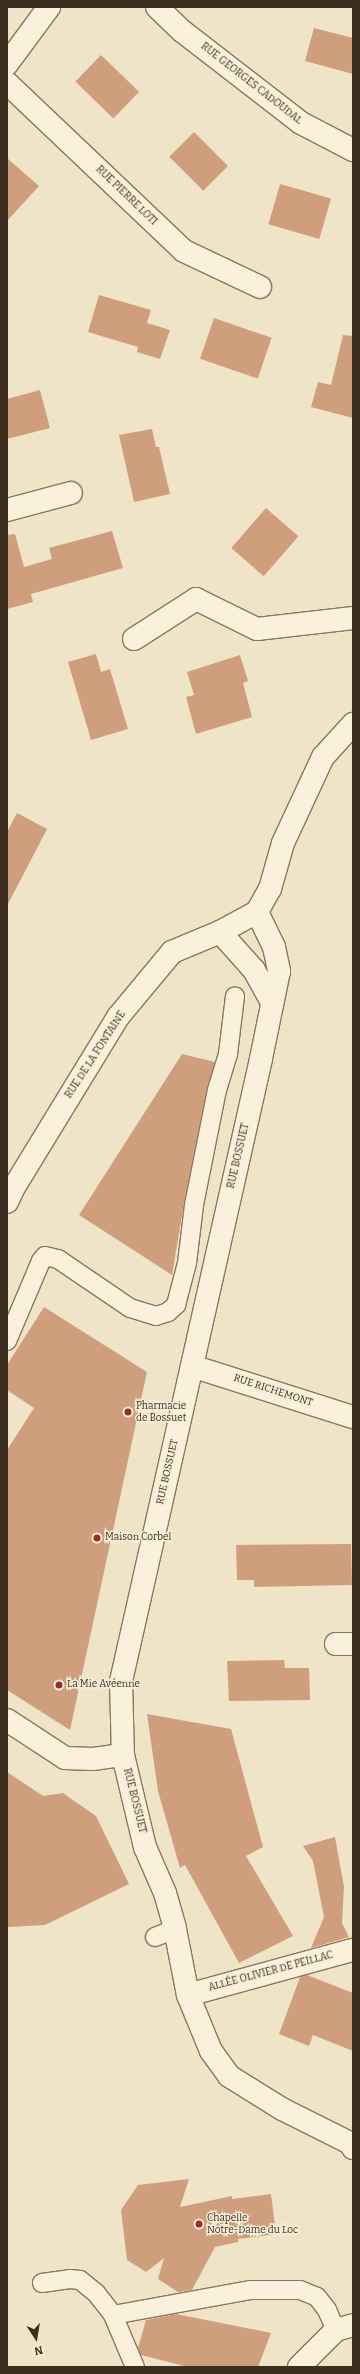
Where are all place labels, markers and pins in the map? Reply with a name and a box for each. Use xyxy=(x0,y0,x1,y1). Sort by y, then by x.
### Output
place label: Pharmacie de Bossuet xyxy=(136,1400,186,1424)
marker: Pharmacie de Bossuet xyxy=(123,1407,133,1417)
place label: Maison Corbel xyxy=(105,1532,171,1544)
marker: Maison Corbel xyxy=(92,1533,102,1543)
place label: La Mie Avéenne xyxy=(67,1679,140,1691)
marker: La Mie Avéenne xyxy=(54,1680,64,1690)
place label: Chapelle Notre-Dame du Loc xyxy=(207,2212,298,2236)
marker: Chapelle Notre-Dame du Loc xyxy=(194,2219,204,2229)

